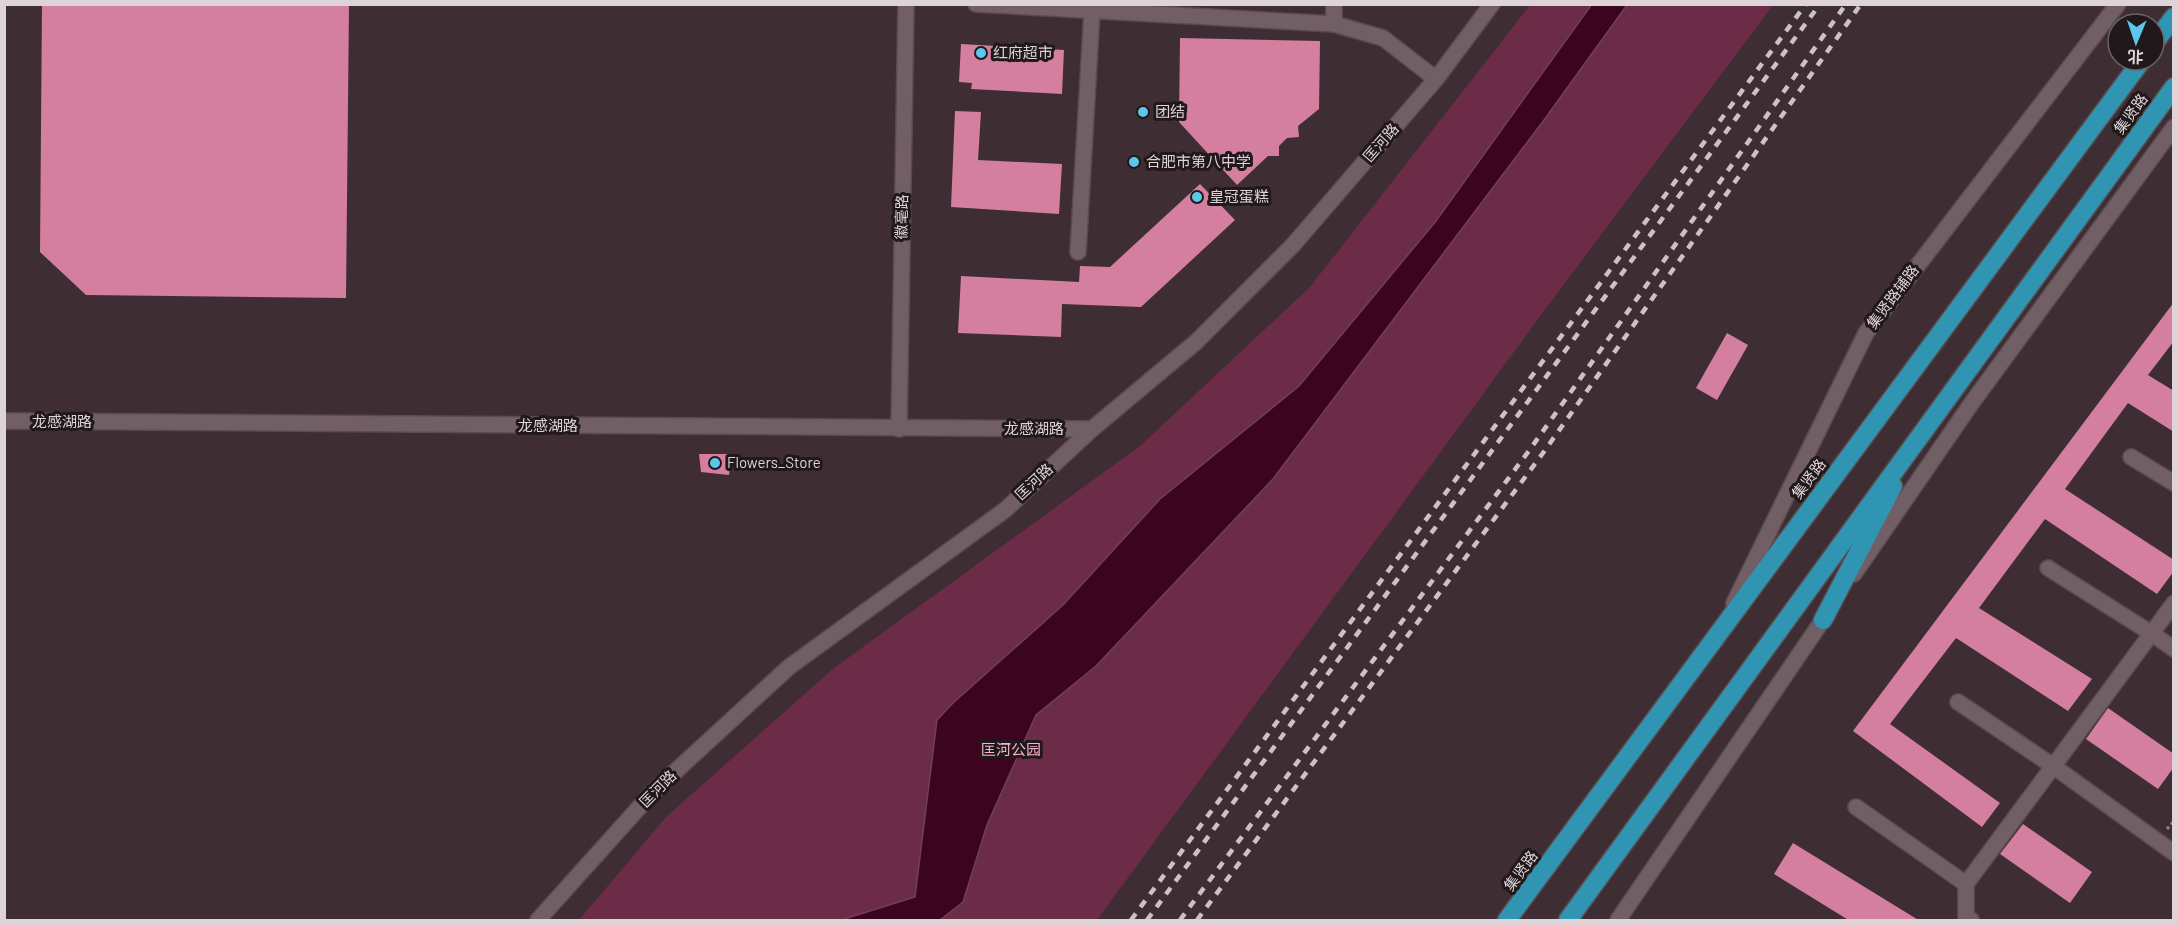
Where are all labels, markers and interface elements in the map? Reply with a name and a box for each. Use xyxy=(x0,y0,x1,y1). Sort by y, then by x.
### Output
north arrow xyxy=(2106,12,2166,72)
place label: 红府超市 xyxy=(993,43,1053,61)
marker: 红府超市 xyxy=(974,46,988,60)
text: 北 xyxy=(2127,48,2144,67)
street label: 集贤路 xyxy=(2110,90,2151,137)
place label: 团结 xyxy=(1155,102,1185,120)
marker: 团结 xyxy=(1136,105,1150,119)
street label: 匡河路 xyxy=(1359,119,1402,165)
place label: 合肥市第八中学 xyxy=(1146,152,1251,170)
marker: 合肥市第八中学 xyxy=(1127,155,1141,169)
place label: 皇冠蛋糕 xyxy=(1209,187,1269,205)
marker: 皇冠蛋糕 xyxy=(1190,190,1204,204)
street label: 徽毫路 xyxy=(892,194,910,240)
street label: 集贤路辅路 xyxy=(1862,261,1922,332)
street label: 龙感湖路 xyxy=(32,412,92,430)
street label: 龙感湖路 xyxy=(518,416,578,434)
street label: 龙感湖路 xyxy=(1004,419,1064,437)
place label: Flowers_Store xyxy=(727,453,821,471)
street label: 集贤路 xyxy=(1787,455,1829,502)
marker: Flowers_Store xyxy=(708,456,722,470)
street label: 匡河路 xyxy=(1011,459,1056,503)
park label: 匡河公园 xyxy=(981,740,1041,758)
street label: 匡河路 xyxy=(635,766,680,811)
street label: 集贤路 xyxy=(1500,847,1541,894)

